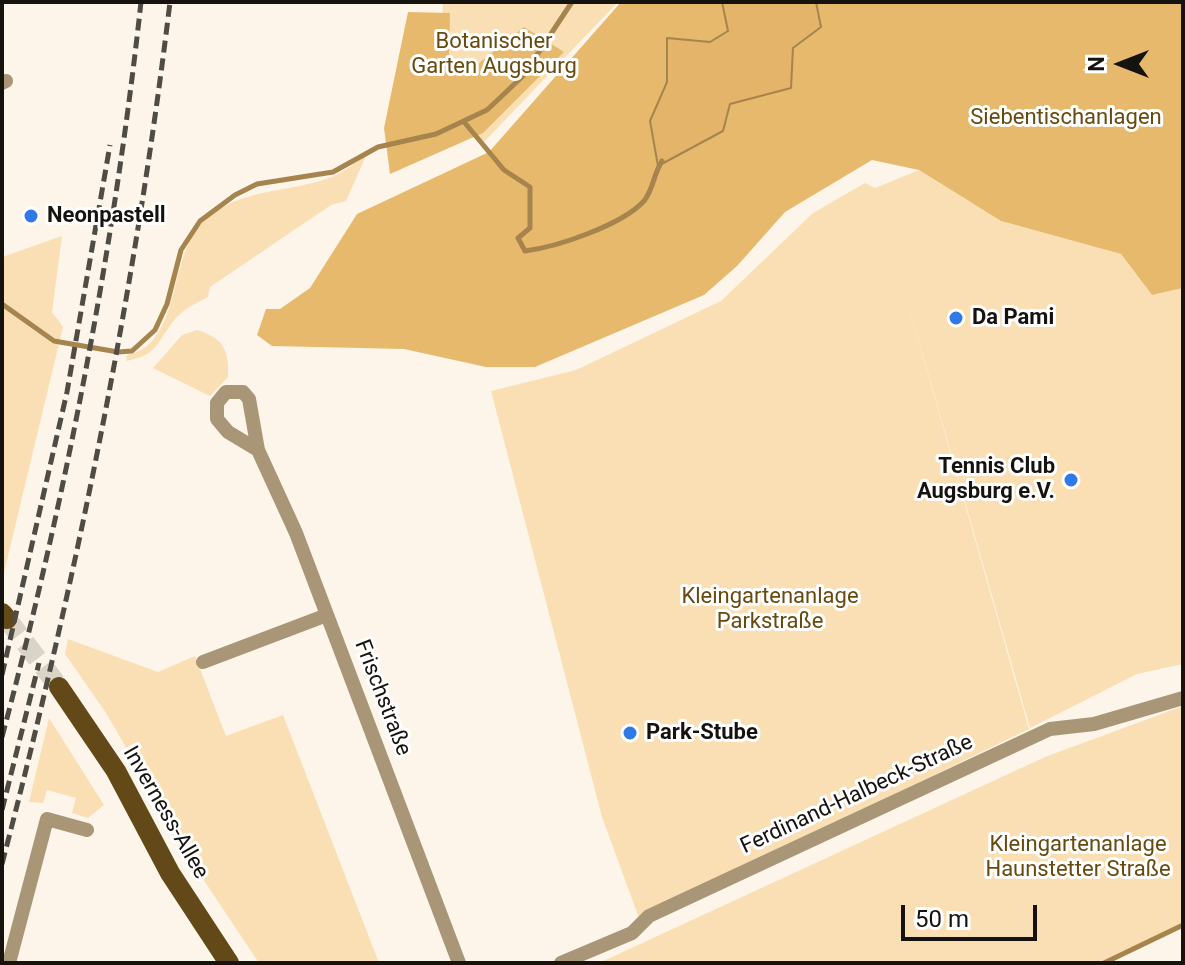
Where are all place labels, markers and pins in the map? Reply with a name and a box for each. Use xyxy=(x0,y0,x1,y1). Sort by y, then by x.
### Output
place label: Neonpastell xyxy=(47,203,166,229)
marker: Neonpastell xyxy=(22,207,40,225)
place label: Da Pami xyxy=(972,305,1054,331)
marker: Da Pami xyxy=(947,309,965,327)
place label: Tennis Club Augsburg e.V. xyxy=(917,454,1055,506)
marker: Tennis Club Augsburg e.V. xyxy=(1062,471,1080,489)
place label: Park-Stube xyxy=(646,720,758,746)
marker: Park-Stube xyxy=(621,724,639,742)

